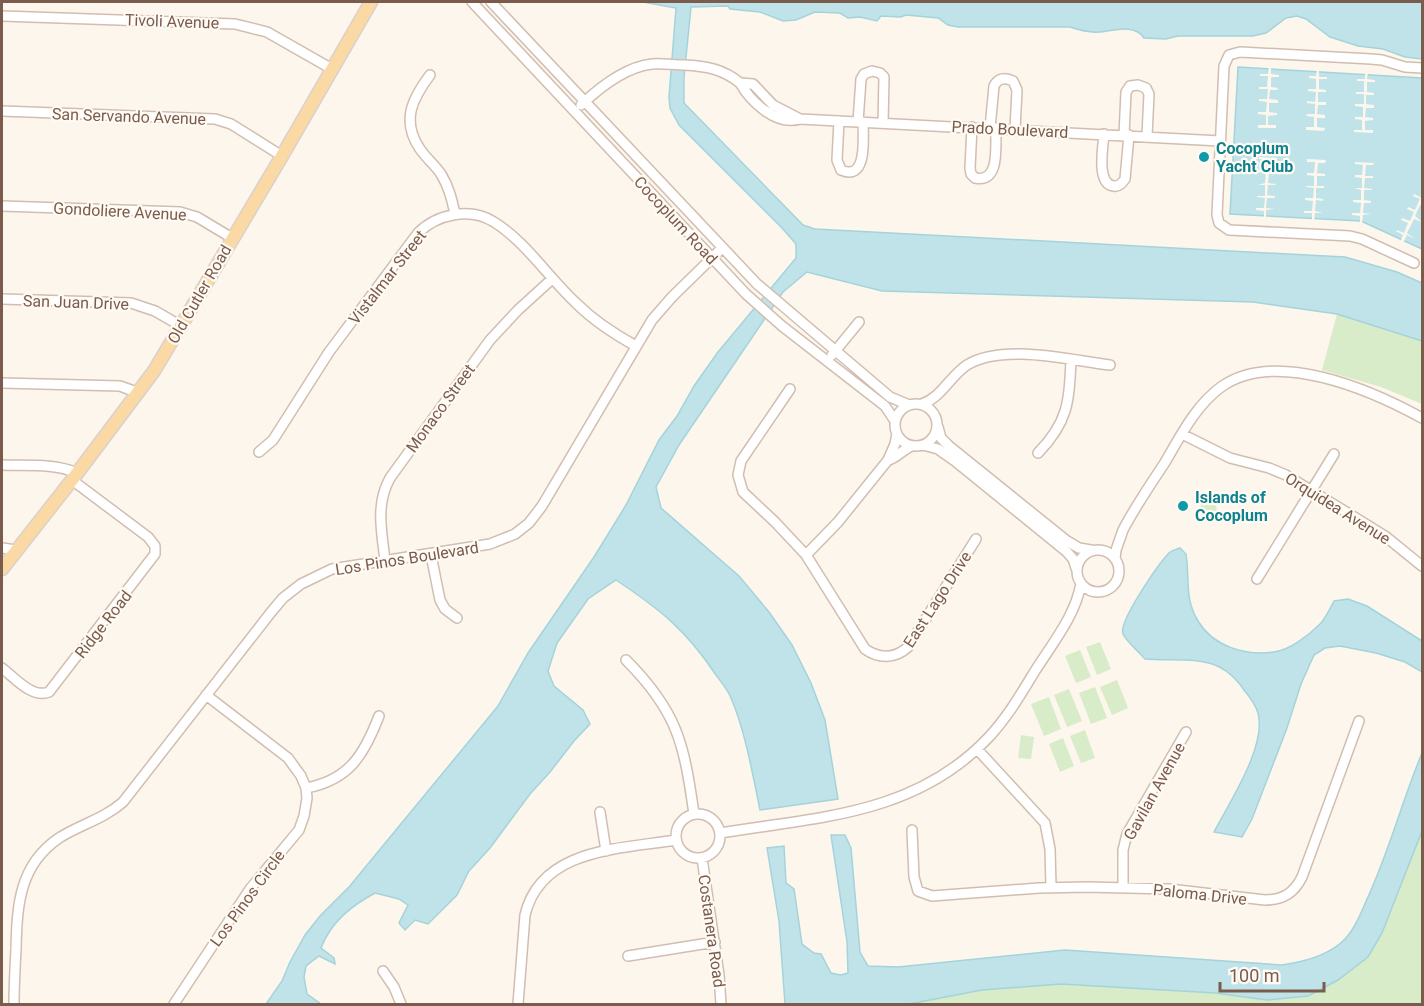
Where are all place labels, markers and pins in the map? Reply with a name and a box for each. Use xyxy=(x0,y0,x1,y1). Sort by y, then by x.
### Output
place label: Cocoplum Yacht Club xyxy=(1216,139,1293,176)
marker: Cocoplum Yacht Club xyxy=(1197,150,1211,164)
place label: Islands of Cocoplum xyxy=(1195,488,1268,525)
marker: Islands of Cocoplum xyxy=(1176,499,1190,513)

